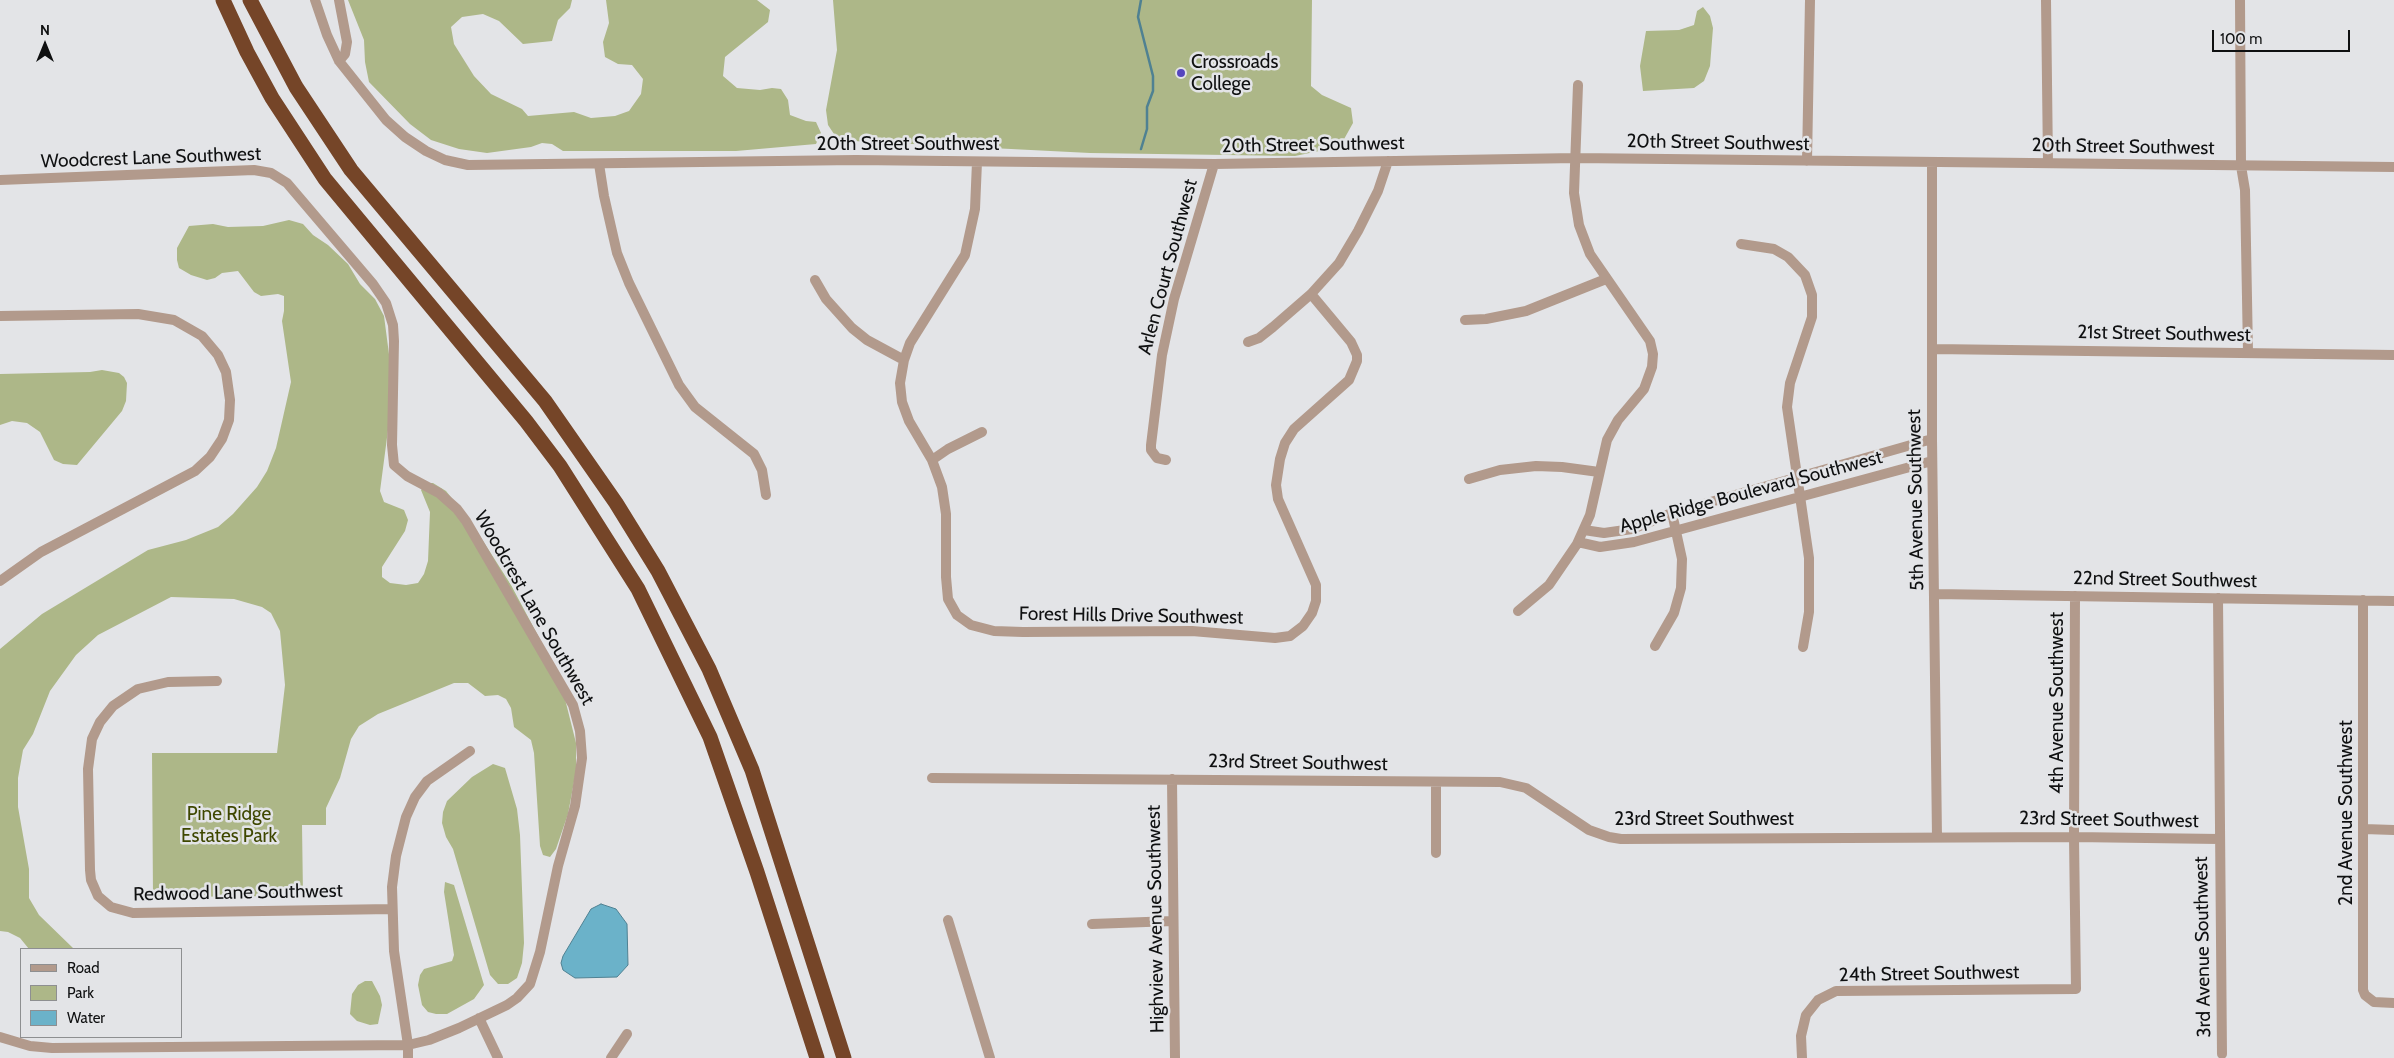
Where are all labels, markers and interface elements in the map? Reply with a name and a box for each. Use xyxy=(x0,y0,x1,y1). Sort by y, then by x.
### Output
north arrow xyxy=(20,20,70,70)
scale bar xyxy=(2214,20,2352,52)
text: N xyxy=(40,21,50,39)
text: 100 m xyxy=(2220,30,2262,48)
place label: Crossroads College xyxy=(1191,51,1278,95)
marker: Crossroads College xyxy=(1175,67,1187,79)
street label: 20th Street Southwest xyxy=(1626,130,1810,156)
street label: 20th Street Southwest xyxy=(1221,132,1405,158)
street label: 20th Street Southwest xyxy=(816,133,1000,155)
street label: 20th Street Southwest xyxy=(2031,134,2215,160)
street label: Woodcrest Lane Southwest xyxy=(41,143,261,173)
street label: Arlen Court Southwest xyxy=(1134,177,1202,357)
street label: 21st Street Southwest xyxy=(2077,321,2251,347)
street label: 5th Avenue Southwest xyxy=(1903,409,1929,591)
street label: Apple Ridge Boulevard Southwest xyxy=(1617,446,1885,538)
street label: Woodcrest Lane Southwest xyxy=(469,507,599,709)
street label: 22nd Street Southwest xyxy=(2073,567,2257,593)
street label: Forest Hills Drive Southwest xyxy=(1019,603,1243,629)
street label: 4th Avenue Southwest xyxy=(2046,612,2068,794)
street label: 2nd Avenue Southwest xyxy=(2335,720,2357,906)
street label: 23rd Street Southwest xyxy=(1208,750,1388,776)
park label: Pine Ridge Estates Park xyxy=(181,803,277,847)
street label: Highview Avenue Southwest xyxy=(1143,805,1169,1033)
street label: 23rd Street Southwest xyxy=(2019,807,2199,833)
street label: 23rd Street Southwest xyxy=(1614,808,1794,830)
street label: 3rd Avenue Southwest xyxy=(2190,856,2216,1038)
street label: Redwood Lane Southwest xyxy=(133,880,343,906)
legend xyxy=(20,948,182,1038)
text: Road xyxy=(67,959,100,977)
street label: 24th Street Southwest xyxy=(1838,961,2020,987)
text: Park xyxy=(67,984,94,1002)
text: Water xyxy=(67,1009,105,1027)

